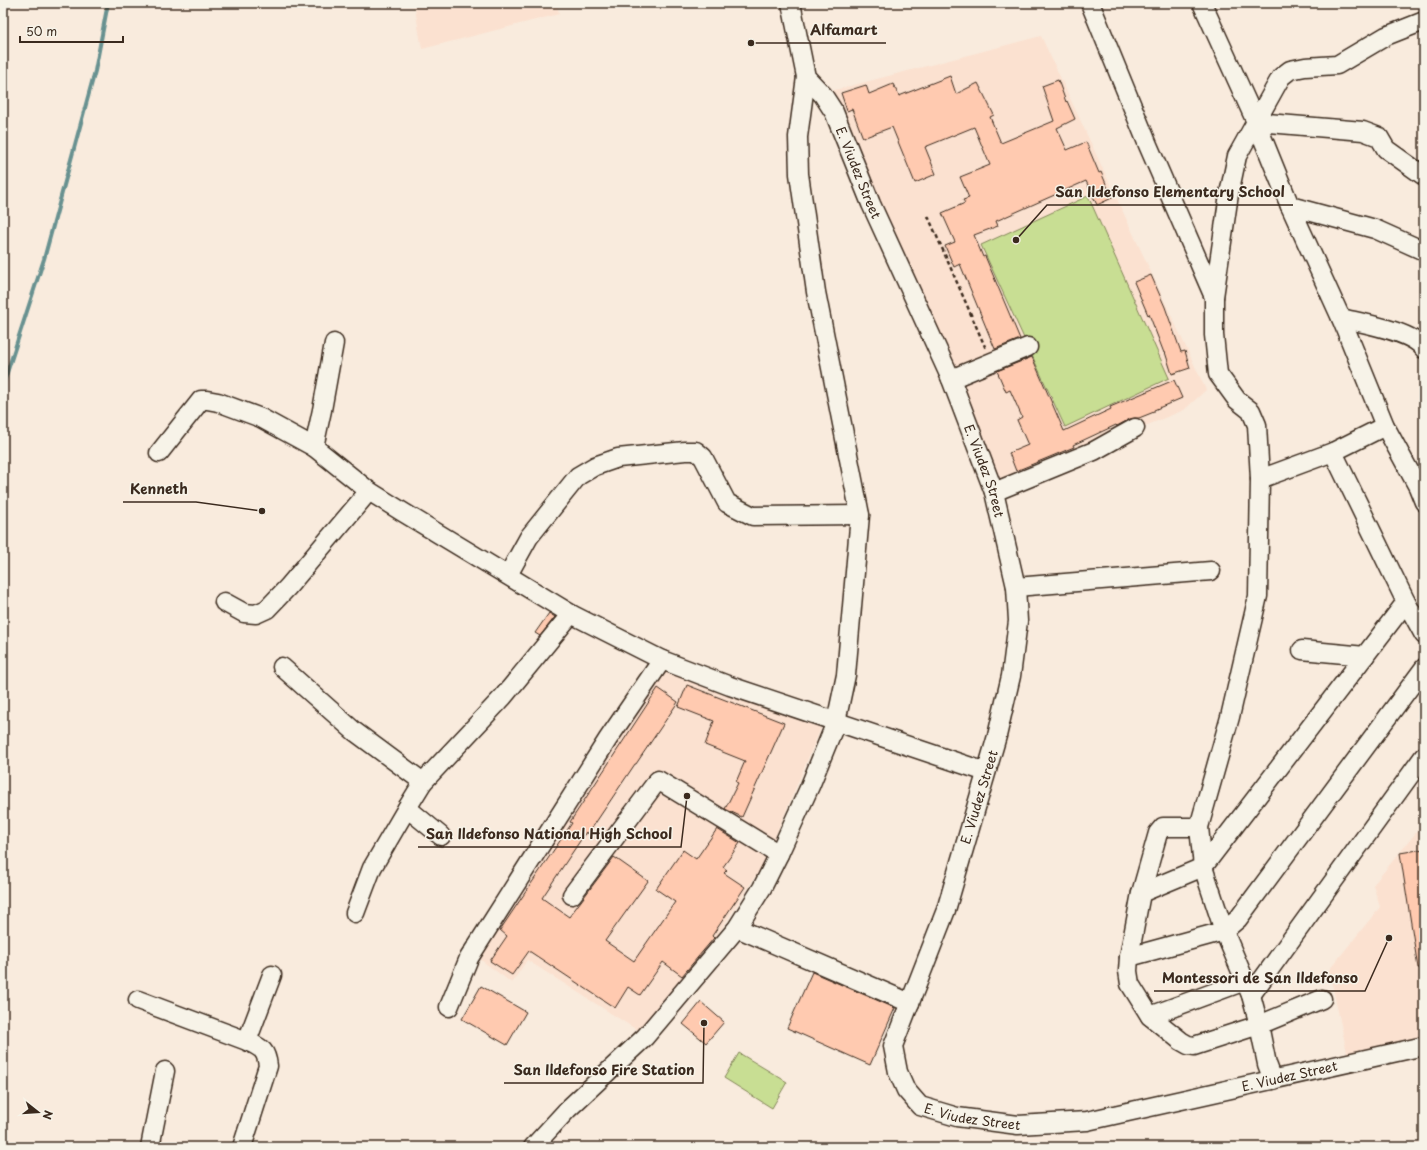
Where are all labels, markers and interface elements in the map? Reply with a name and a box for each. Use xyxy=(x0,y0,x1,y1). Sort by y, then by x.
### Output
callout: Alfamart xyxy=(802,17,886,43)
scale bar xyxy=(20,18,123,44)
text: Alfamart xyxy=(810,19,878,40)
text: 50 m xyxy=(26,22,57,40)
street label: E. Viudez Street xyxy=(832,124,886,221)
callout: San Ildefonso Elementary School xyxy=(1047,179,1293,205)
text: San Ildefonso Elementary School xyxy=(1055,181,1285,202)
street label: E. Viudez Street xyxy=(960,421,1010,519)
callout: Kenneth xyxy=(123,476,196,502)
text: Kenneth xyxy=(130,478,188,499)
street label: E. Viudez Street xyxy=(955,747,1002,846)
callout: San Ildefonso National High School xyxy=(418,821,681,847)
text: San Ildefonso National High School xyxy=(426,823,672,844)
callout: Montessori de San Ildefonso xyxy=(1154,965,1365,991)
text: Montessori de San Ildefonso xyxy=(1162,967,1358,988)
street label: E. Viudez Street xyxy=(1240,1056,1339,1095)
callout: San Ildefonso Fire Station xyxy=(504,1057,703,1083)
text: San Ildefonso Fire Station xyxy=(513,1059,695,1080)
north arrow xyxy=(18,1092,58,1132)
street label: E. Viudez Street xyxy=(922,1098,1022,1134)
text: N xyxy=(39,1108,57,1122)

